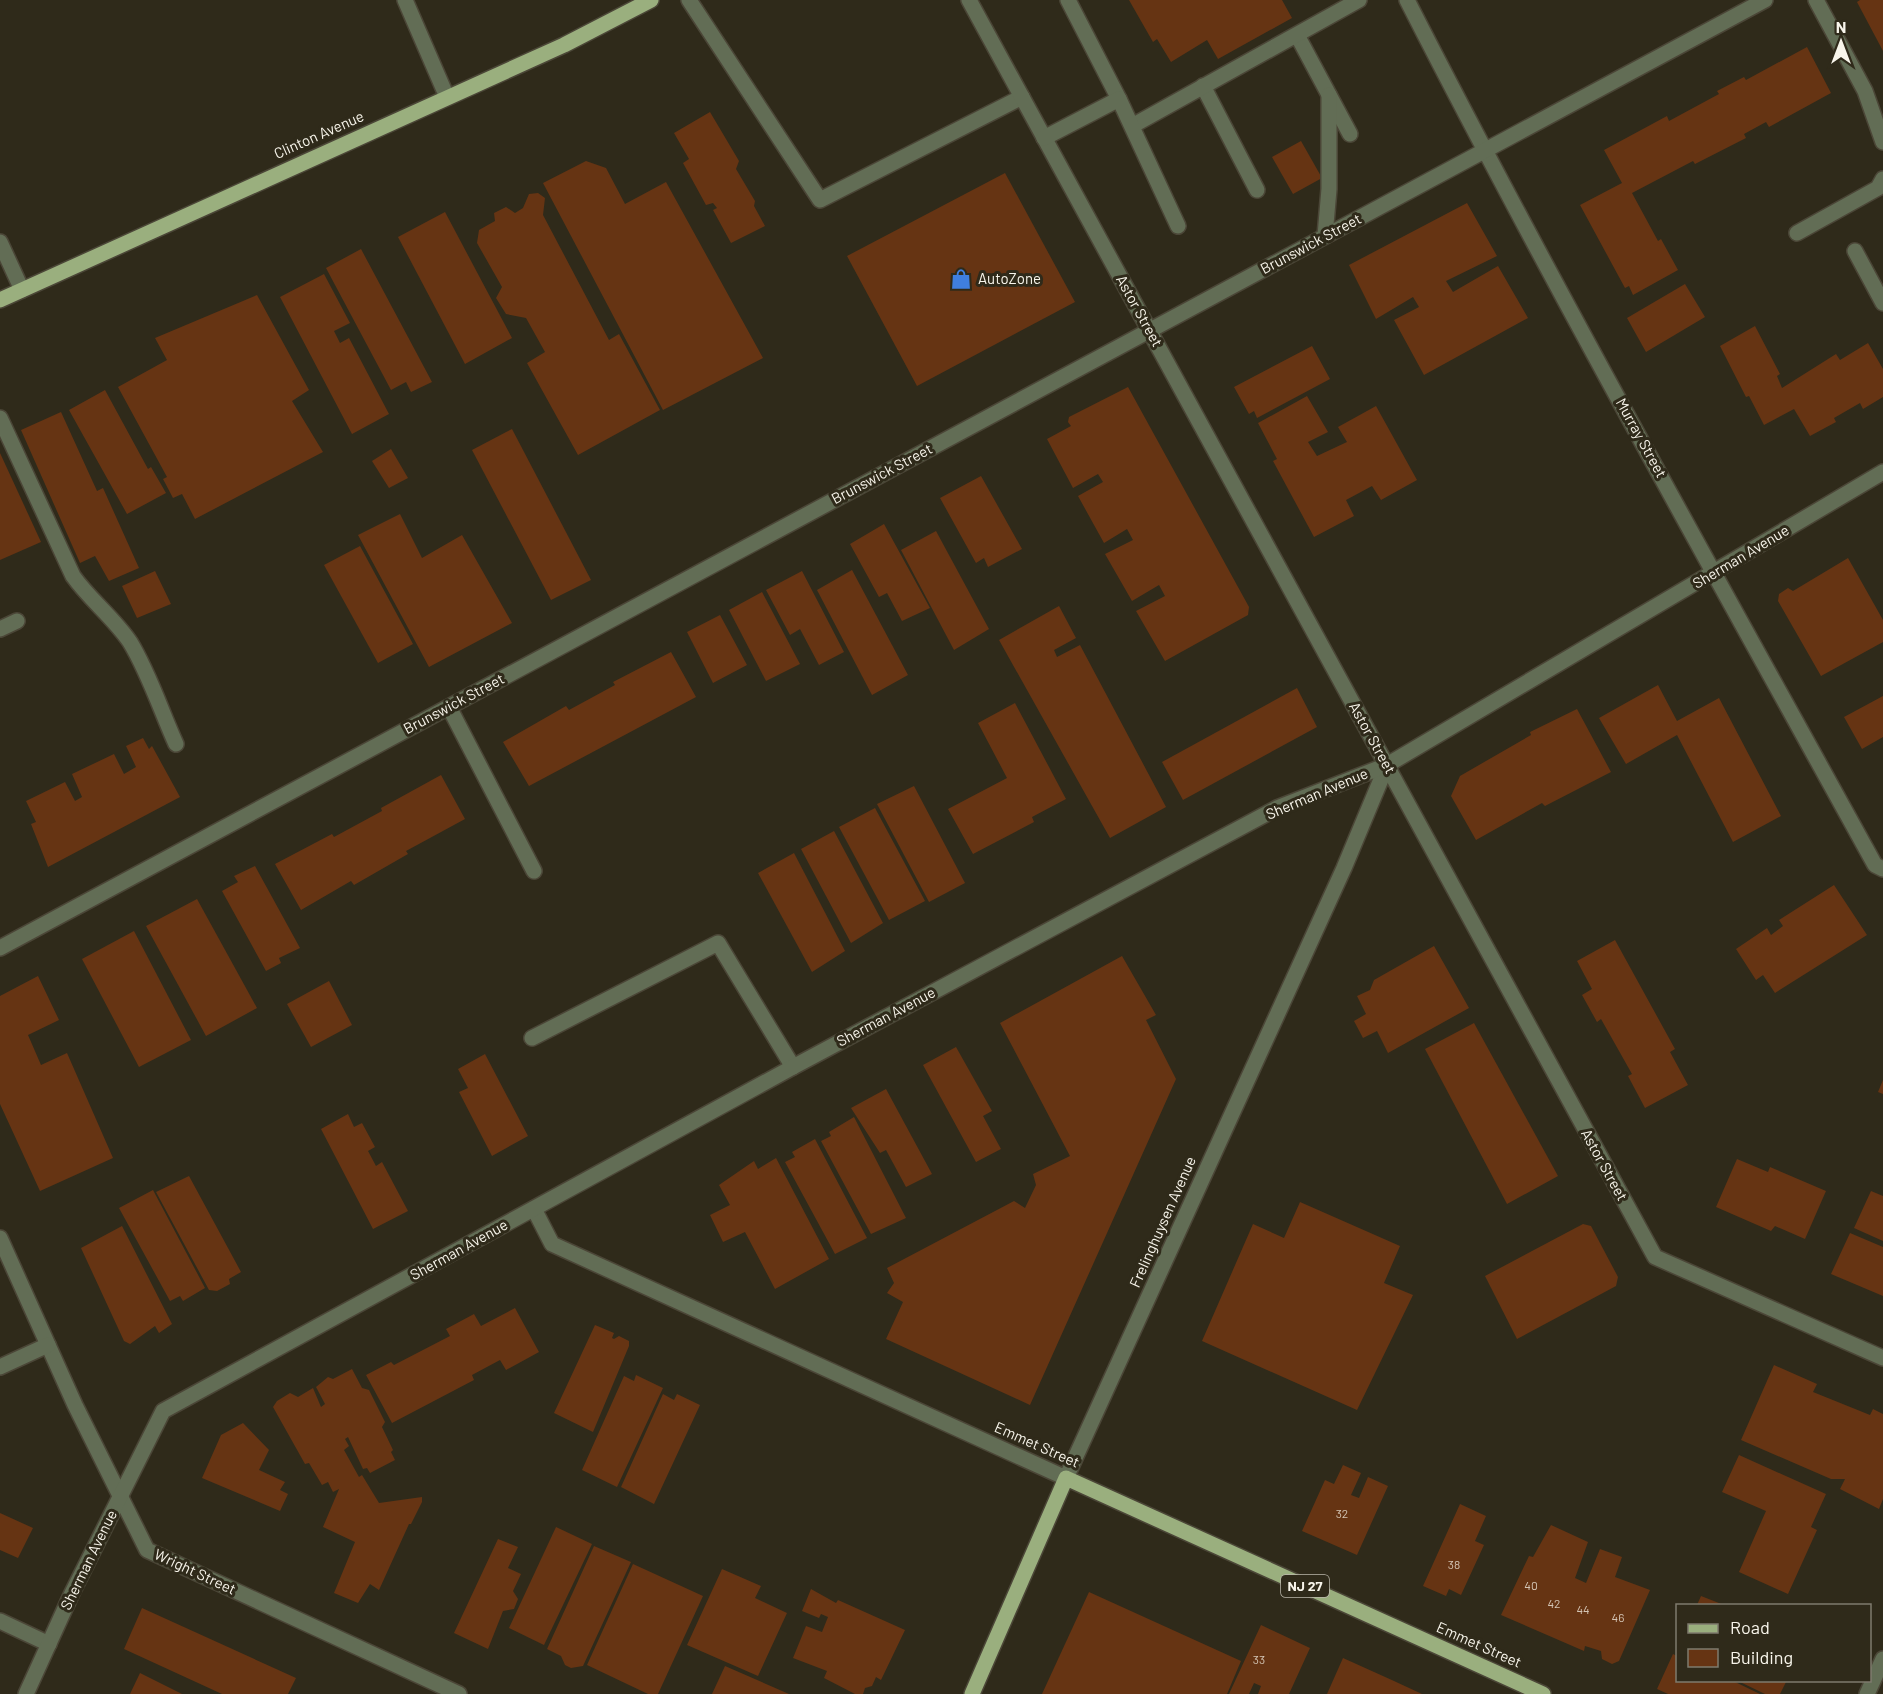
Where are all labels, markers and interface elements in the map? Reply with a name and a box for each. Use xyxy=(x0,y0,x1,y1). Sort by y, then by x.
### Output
north arrow xyxy=(1811,12,1871,72)
text: N xyxy=(1836,17,1846,36)
street label: Clinton Avenue xyxy=(271,106,366,162)
street label: Brunswick Street xyxy=(1257,209,1364,277)
shop icon: AutoZone xyxy=(949,267,973,291)
place label: AutoZone xyxy=(978,269,1041,287)
street label: Astor Street xyxy=(1113,272,1167,349)
street label: Murray Street xyxy=(1613,395,1671,480)
street label: Brunswick Street xyxy=(828,439,935,507)
street label: Sherman Avenue xyxy=(1689,520,1792,592)
street label: Brunswick Street xyxy=(400,669,507,737)
street label: Astor Street xyxy=(1346,699,1400,776)
street label: Sherman Avenue xyxy=(1263,763,1370,823)
street label: Sherman Avenue xyxy=(833,983,938,1050)
street label: Astor Street xyxy=(1578,1126,1632,1203)
street label: Frelinghuysen Avenue xyxy=(1125,1153,1199,1290)
street label: Sherman Avenue xyxy=(406,1215,511,1283)
street label: Emmet Street xyxy=(992,1417,1083,1471)
house number: 32 xyxy=(1336,1506,1348,1520)
street label: Sherman Avenue xyxy=(56,1507,120,1613)
street label: Wright Street xyxy=(152,1544,239,1598)
house number: 38 xyxy=(1448,1557,1460,1571)
road number: NJ 27 xyxy=(1281,1575,1329,1597)
house number: 40 xyxy=(1524,1578,1538,1592)
house number: 42 xyxy=(1547,1596,1561,1610)
house number: 44 xyxy=(1576,1602,1590,1616)
legend xyxy=(1676,1604,1871,1682)
house number: 46 xyxy=(1612,1610,1624,1624)
text: Road xyxy=(1730,1616,1770,1638)
street label: Emmet Street xyxy=(1434,1617,1525,1671)
text: Building xyxy=(1730,1646,1793,1668)
house number: 33 xyxy=(1253,1652,1265,1666)

